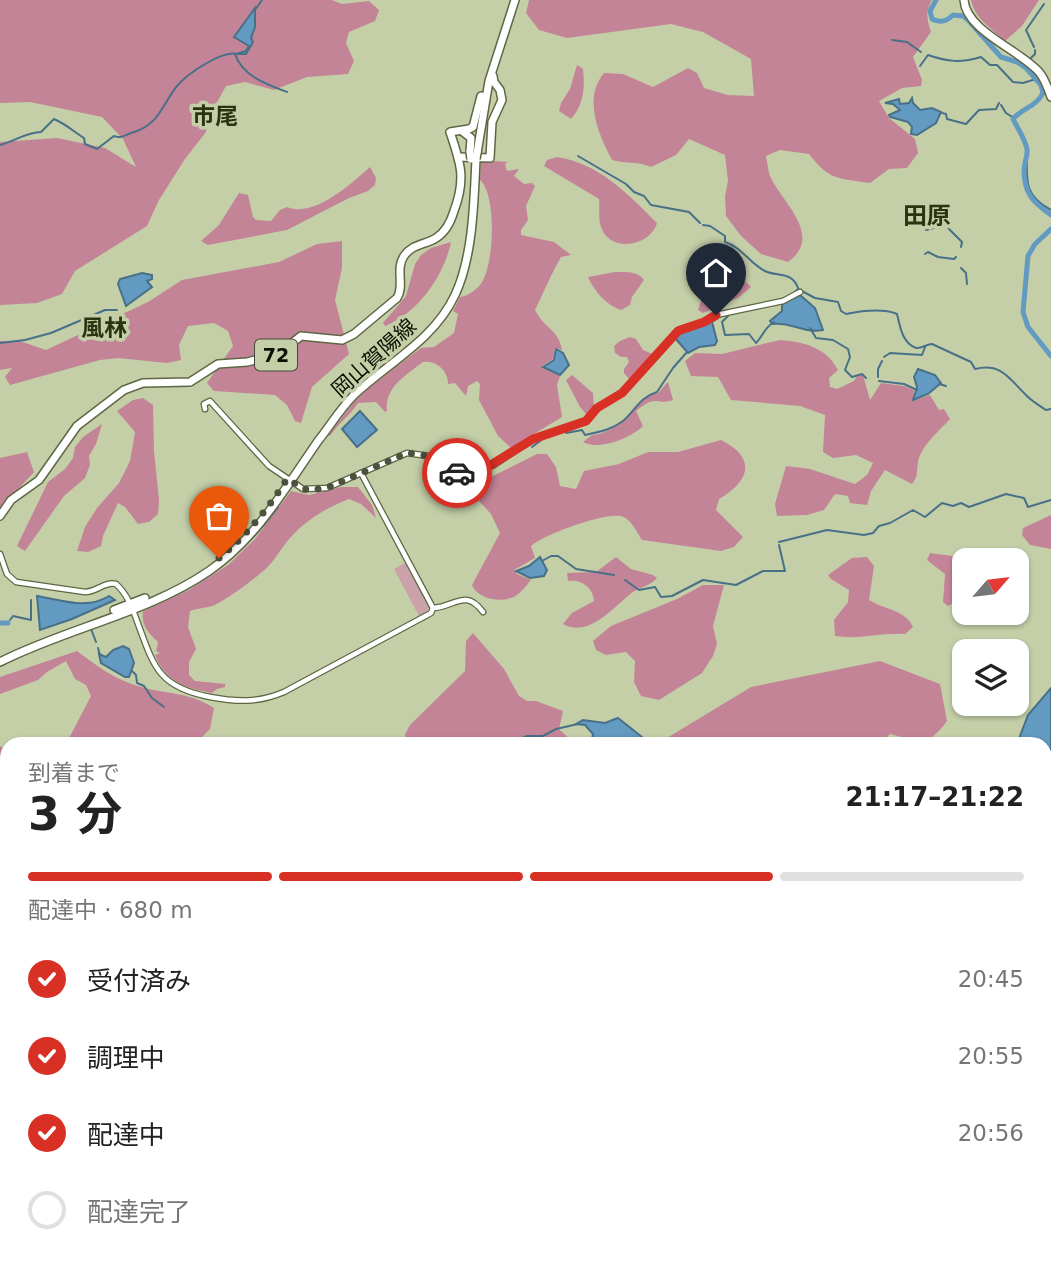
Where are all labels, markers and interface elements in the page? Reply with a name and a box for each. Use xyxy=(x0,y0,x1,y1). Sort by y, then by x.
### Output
district label: 市尾 xyxy=(192,103,238,129)
district label: 田原 xyxy=(903,202,951,230)
pin xyxy=(686,243,746,315)
icon: home xyxy=(697,254,735,292)
street label: 岡山賀陽線 xyxy=(327,314,421,402)
district label: 風林 xyxy=(81,315,127,341)
road number: 72 xyxy=(255,340,297,370)
courier xyxy=(422,438,492,508)
icon: car xyxy=(438,454,476,492)
pin xyxy=(189,486,249,558)
icon: bag xyxy=(200,497,238,535)
north arrow xyxy=(952,548,1029,625)
map controls xyxy=(952,548,1029,716)
button: layers xyxy=(952,639,1029,716)
text: 到着まで xyxy=(28,760,120,786)
text: 21:17–21:22 xyxy=(845,782,1024,812)
text: 3 分 xyxy=(28,787,122,841)
text: 配達中 · 680 m xyxy=(28,897,193,923)
icon: check xyxy=(28,960,66,998)
text: 受付済み xyxy=(87,966,191,996)
text: 20:45 xyxy=(958,966,1024,992)
icon: check xyxy=(28,1037,66,1075)
text: 調理中 xyxy=(87,1043,165,1073)
text: 20:55 xyxy=(958,1043,1024,1069)
icon: check xyxy=(28,1114,66,1152)
text: 配達中 xyxy=(87,1120,165,1150)
text: 20:56 xyxy=(958,1120,1024,1146)
text: 配達完了 xyxy=(87,1197,191,1227)

